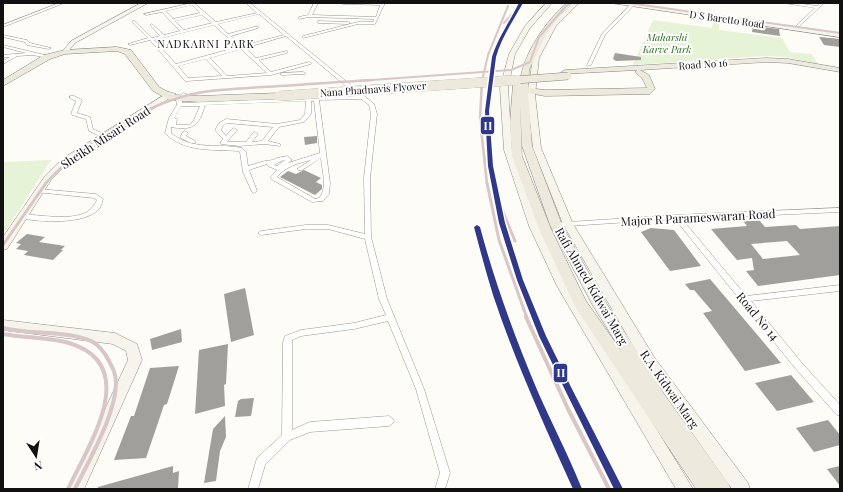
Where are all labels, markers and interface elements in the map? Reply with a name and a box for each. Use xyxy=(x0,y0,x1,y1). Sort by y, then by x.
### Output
street label: D S Baretto Road xyxy=(689,7,766,31)
park label: Maharshi Karve Park xyxy=(642,30,691,56)
district label: NADKARNI PARK xyxy=(157,36,255,51)
street label: Road No 16 xyxy=(678,55,728,73)
street label: Nana Phadnavis Flyover xyxy=(319,78,427,100)
street label: Sheikh Misari Road xyxy=(57,102,153,172)
line badge: H xyxy=(480,116,495,135)
text: H xyxy=(484,118,493,133)
street label: Major R Parameswaran Road xyxy=(620,205,776,229)
street label: Rafi Ahmed Kidwai Marg xyxy=(552,224,633,348)
street label: Road No 14 xyxy=(733,288,783,344)
street label: R.A. Kidwai Marg xyxy=(637,347,703,432)
line badge: H xyxy=(553,363,568,383)
text: H xyxy=(557,365,566,380)
north arrow xyxy=(16,436,56,476)
text: N xyxy=(33,458,44,474)

